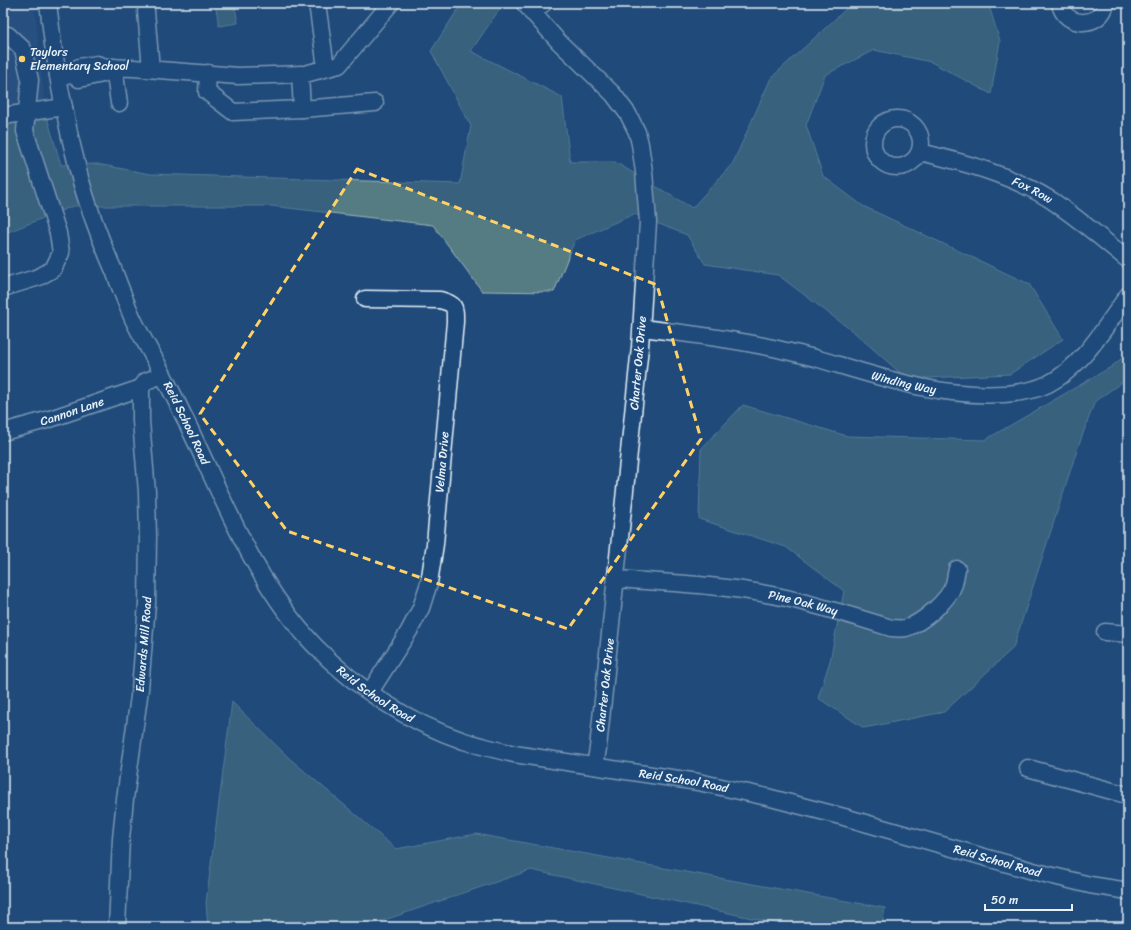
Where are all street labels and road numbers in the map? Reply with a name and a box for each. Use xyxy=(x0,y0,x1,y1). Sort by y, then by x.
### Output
street label: Fox Row xyxy=(1008,170,1058,210)
street label: Charter Oak Drive xyxy=(623,315,653,411)
street label: Winding Way xyxy=(869,364,939,401)
street label: Reid School Road xyxy=(157,377,216,469)
street label: Cannon Lane xyxy=(37,390,107,432)
street label: Velma Drive xyxy=(428,431,456,493)
street label: Pine Oak Way xyxy=(766,584,841,622)
street label: Edwards Mill Road xyxy=(129,596,158,693)
street label: Charter Oak Drive xyxy=(589,637,621,733)
street label: Reid School Road xyxy=(331,660,419,729)
street label: Reid School Road xyxy=(637,762,731,799)
street label: Reid School Road xyxy=(951,838,1044,884)

